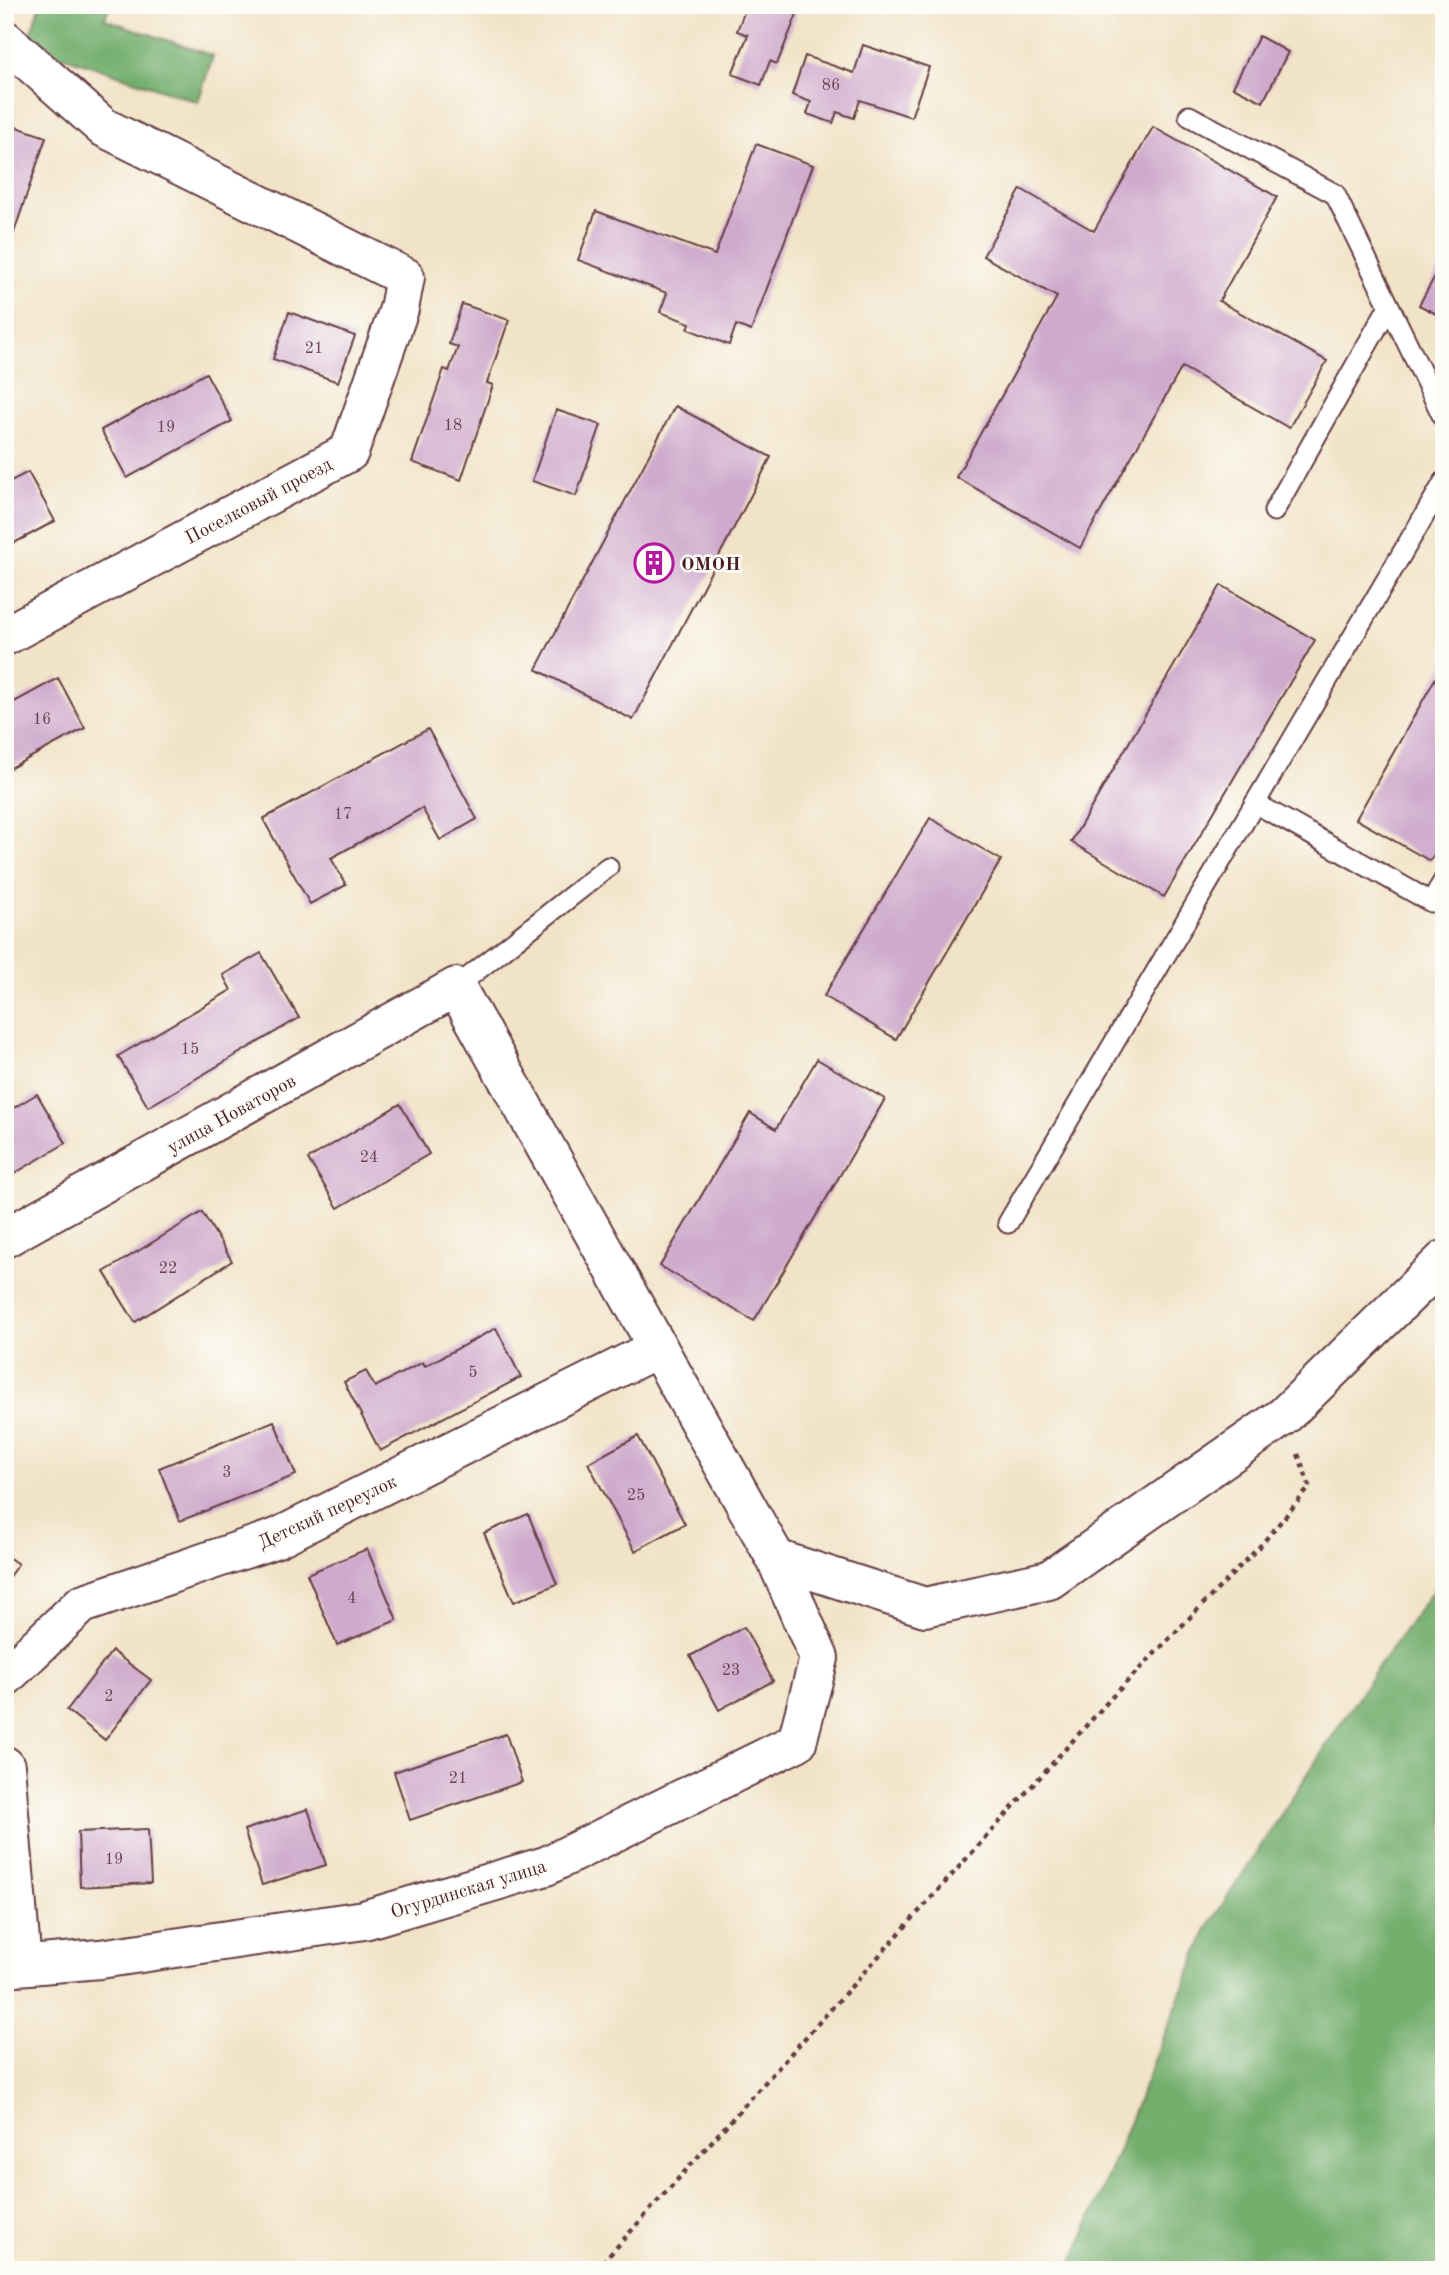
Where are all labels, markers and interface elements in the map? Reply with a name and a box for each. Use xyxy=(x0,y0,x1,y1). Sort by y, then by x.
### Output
house number: 86 xyxy=(822,78,840,94)
house number: 21 xyxy=(305,341,323,357)
house number: 18 xyxy=(444,418,462,434)
house number: 19 xyxy=(157,420,175,436)
street label: Поселковый проезд xyxy=(183,455,336,549)
building icon: ОМОН xyxy=(633,542,675,584)
place label: ОМОН xyxy=(681,556,741,575)
house number: 16 xyxy=(33,712,51,728)
house number: 17 xyxy=(334,807,352,823)
house number: 15 xyxy=(181,1042,199,1058)
street label: улица Новаторов xyxy=(165,1072,300,1158)
house number: 24 xyxy=(360,1150,378,1166)
house number: 22 xyxy=(159,1261,177,1277)
house number: 5 xyxy=(468,1365,478,1381)
house number: 3 xyxy=(222,1465,232,1481)
street label: Детский переулок xyxy=(256,1473,401,1554)
house number: 25 xyxy=(627,1488,645,1504)
house number: 4 xyxy=(347,1591,357,1607)
house number: 23 xyxy=(722,1663,740,1679)
house number: 2 xyxy=(104,1689,114,1705)
house number: 21 xyxy=(449,1771,467,1787)
house number: 19 xyxy=(105,1852,123,1868)
street label: Огурдинская улица xyxy=(389,1857,550,1923)

